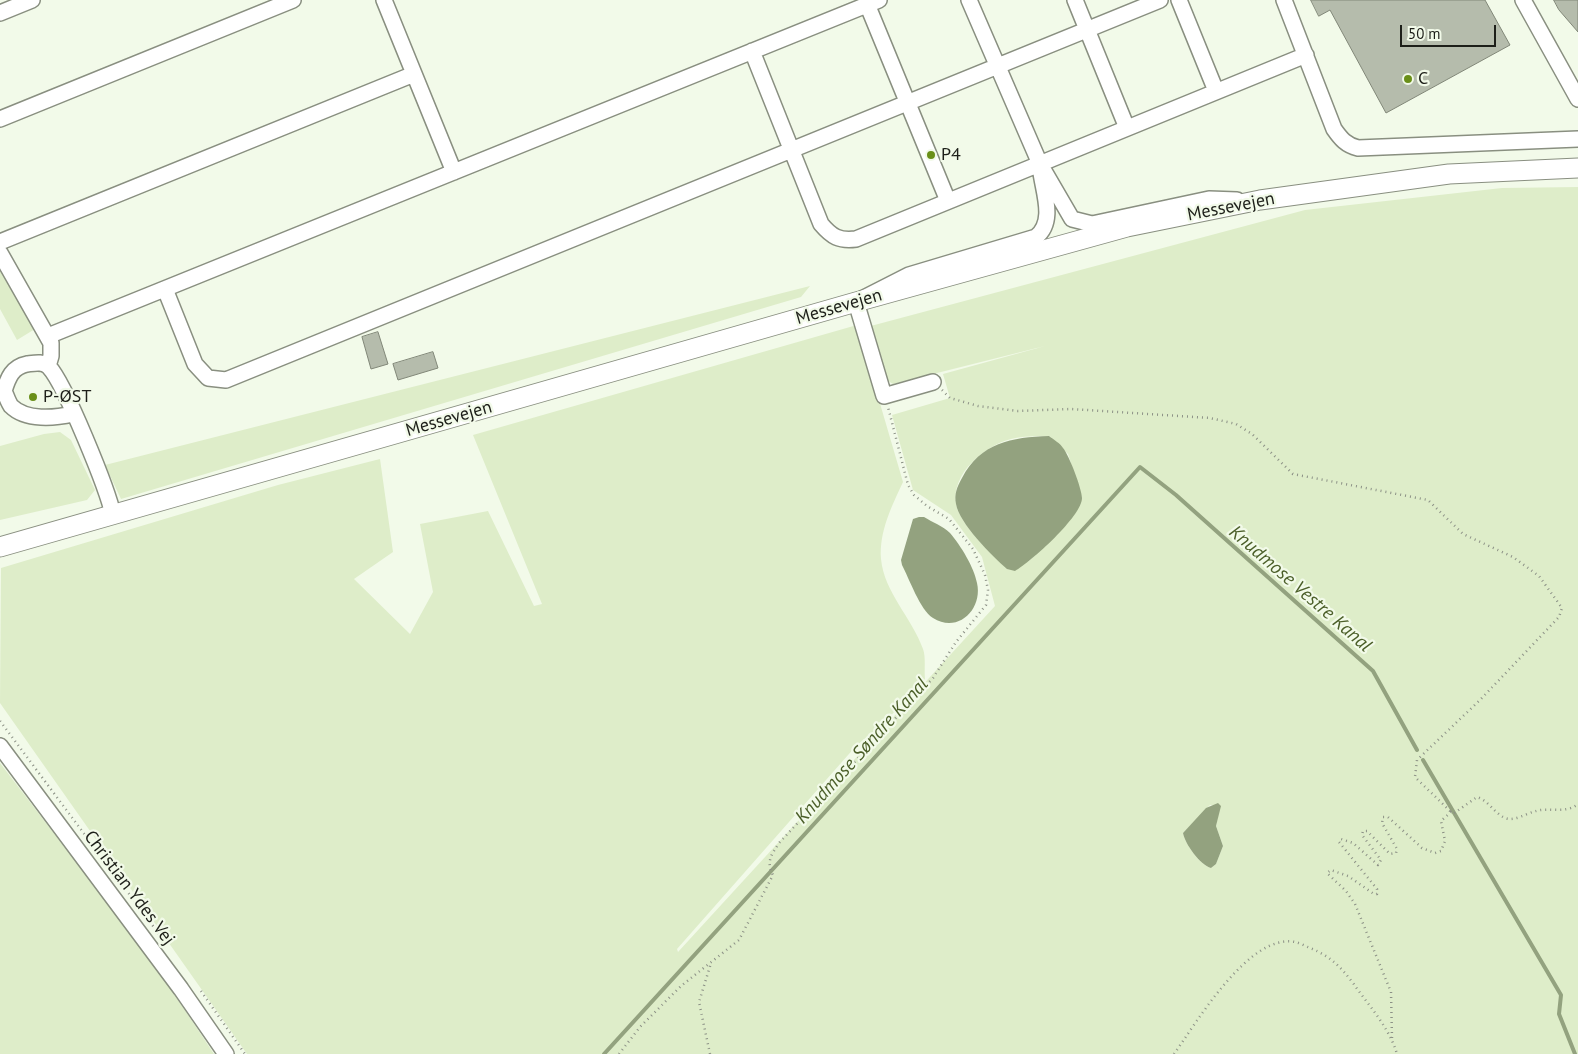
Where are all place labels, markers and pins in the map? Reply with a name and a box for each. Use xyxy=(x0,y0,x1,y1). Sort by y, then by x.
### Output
place label: C xyxy=(1418,68,1428,90)
marker: C xyxy=(1402,73,1414,85)
place label: P4 xyxy=(941,144,961,166)
marker: P4 xyxy=(925,149,937,161)
place label: P-ØST xyxy=(43,386,91,408)
marker: P-ØST xyxy=(27,391,39,403)

